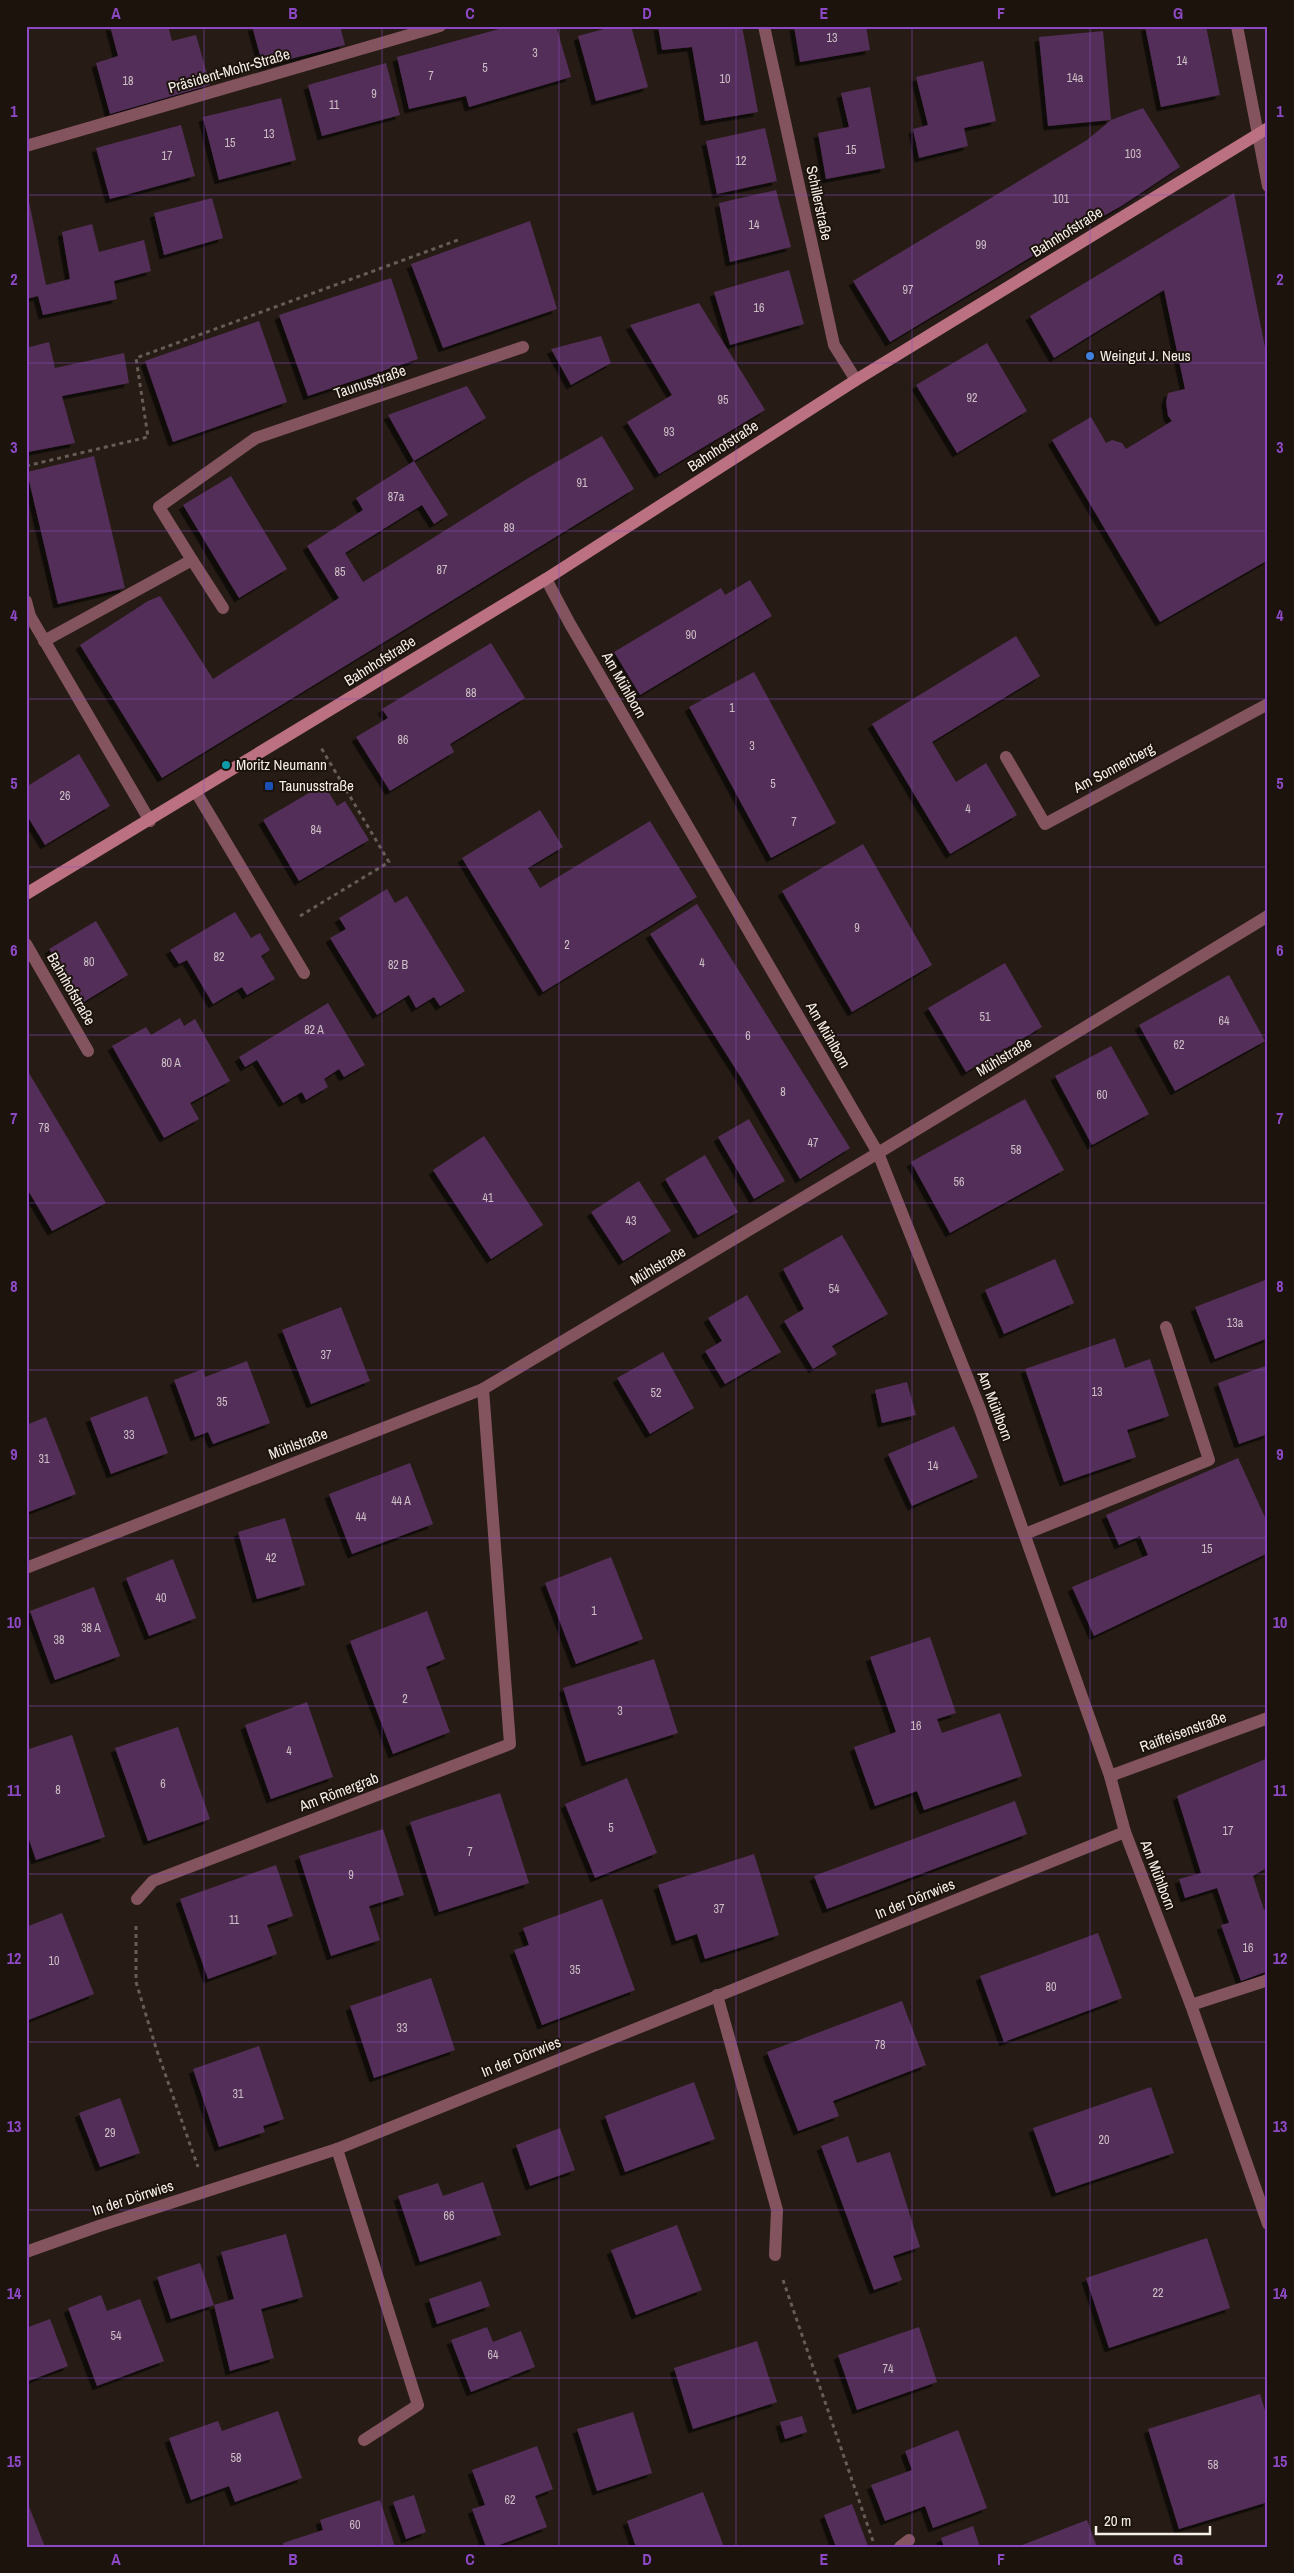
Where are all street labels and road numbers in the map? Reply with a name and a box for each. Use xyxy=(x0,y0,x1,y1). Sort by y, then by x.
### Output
street label: Präsident-Mohr-Straße xyxy=(166,43,292,98)
street label: Schillerstraße xyxy=(801,164,838,242)
street label: Bahnhofstraße xyxy=(1027,201,1107,262)
street label: Taunusstraße xyxy=(331,359,409,404)
street label: Bahnhofstraße xyxy=(683,415,762,476)
street label: Bahnhofstraße xyxy=(340,630,420,691)
street label: Am Mühlborn xyxy=(597,647,652,722)
street label: Am Sonnenberg xyxy=(1069,737,1158,798)
street label: Bahnhofstraße xyxy=(42,949,101,1029)
street label: Am Mühlborn xyxy=(801,997,856,1072)
street label: Mühlstraße xyxy=(972,1032,1036,1081)
street label: Mühlstraße xyxy=(626,1241,690,1290)
street label: Am Mühlborn xyxy=(972,1367,1018,1444)
street label: Mühlstraße xyxy=(265,1423,330,1464)
street label: Raiffeisenstraße xyxy=(1137,1706,1229,1757)
street label: Am Römergrab xyxy=(295,1767,382,1817)
street label: Am Mühlborn xyxy=(1135,1836,1181,1913)
street label: In der Dörrwies xyxy=(872,1873,958,1924)
street label: In der Dörrwies xyxy=(478,2031,564,2082)
street label: In der Dörrwies xyxy=(90,2175,176,2221)

